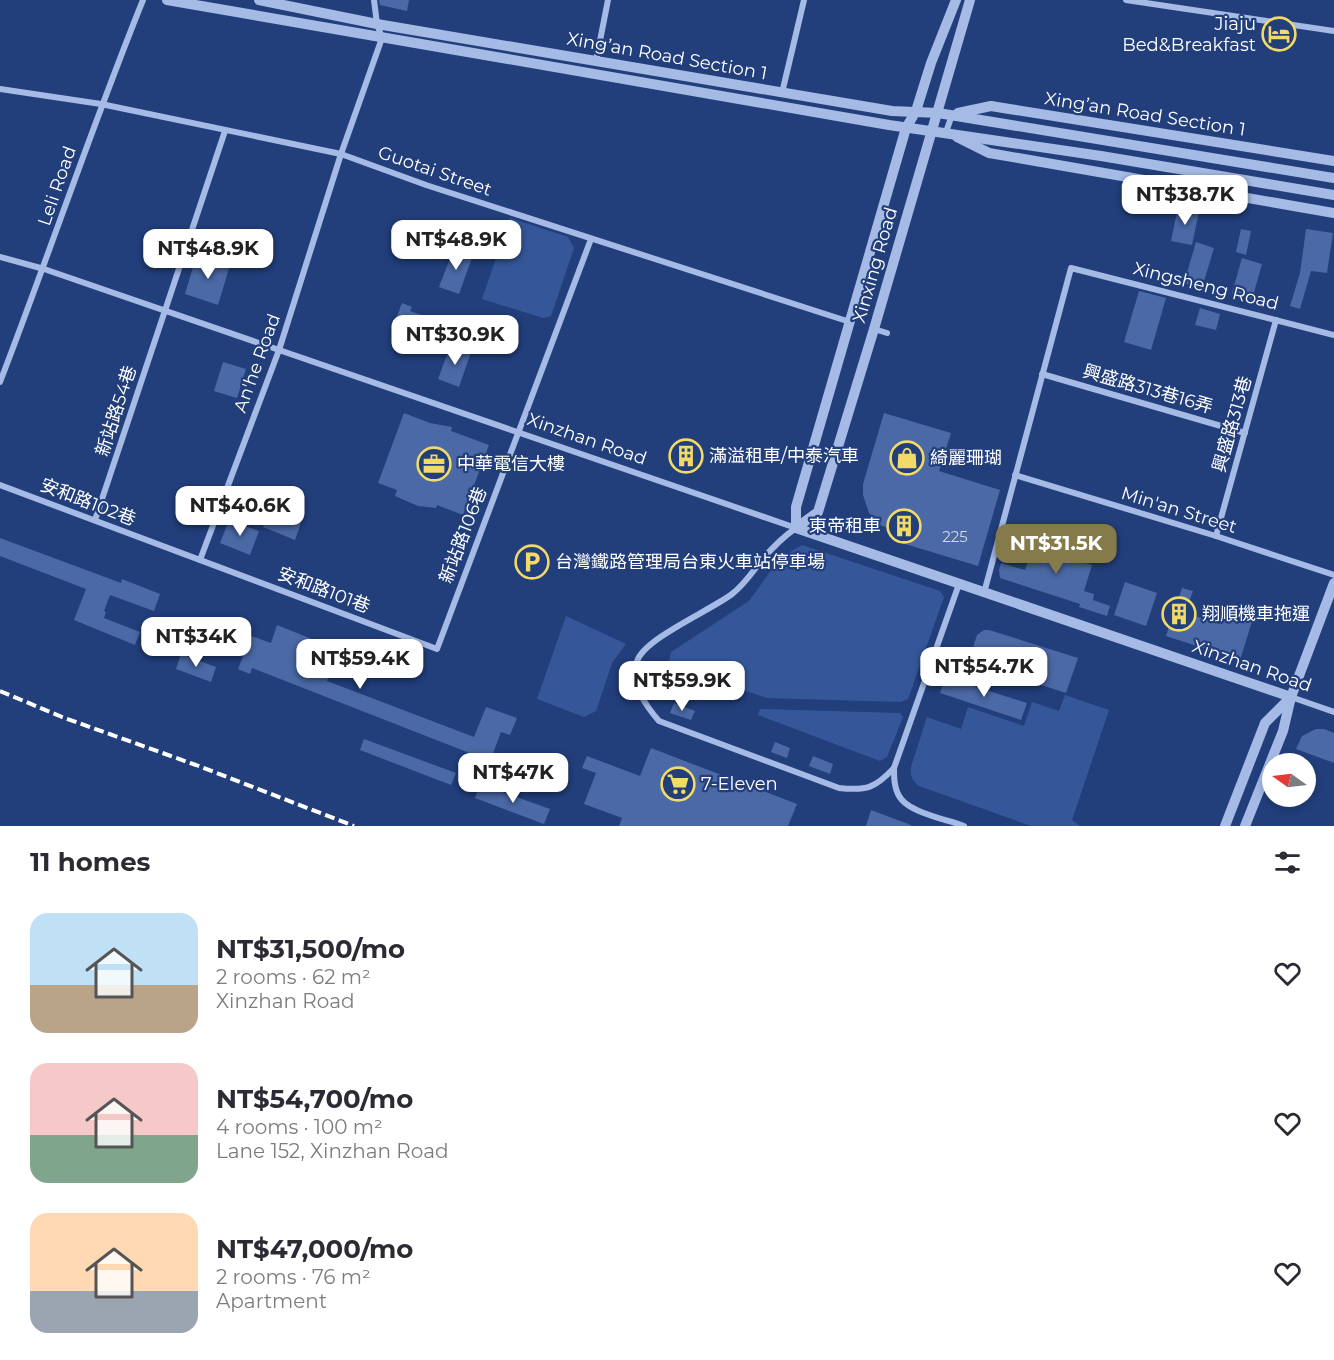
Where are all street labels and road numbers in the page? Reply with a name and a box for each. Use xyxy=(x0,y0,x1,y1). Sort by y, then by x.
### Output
street label: Xing’an Road Section 1 xyxy=(565,28,769,84)
street label: Xing’an Road Section 1 xyxy=(1043,87,1247,141)
street label: Guotai Street xyxy=(375,141,495,201)
street label: Leli Road xyxy=(33,143,81,229)
street label: Xinxing Road xyxy=(848,205,902,325)
street label: Xingsheng Road xyxy=(1131,257,1281,315)
street label: An'he Road xyxy=(229,311,285,415)
street label: 興盛路313巷16弄 xyxy=(1080,360,1216,418)
street label: 新站路54巷 xyxy=(91,363,141,459)
street label: 興盛路313巷 xyxy=(1208,373,1256,475)
street label: Xinzhan Road xyxy=(524,408,650,470)
street label: 安和路102巷 xyxy=(37,474,139,530)
street label: Min'an Street xyxy=(1119,482,1239,538)
street label: 新站路106巷 xyxy=(435,484,491,586)
street label: 安和路101巷 xyxy=(275,562,373,618)
street label: Xinzhan Road xyxy=(1189,635,1315,697)

